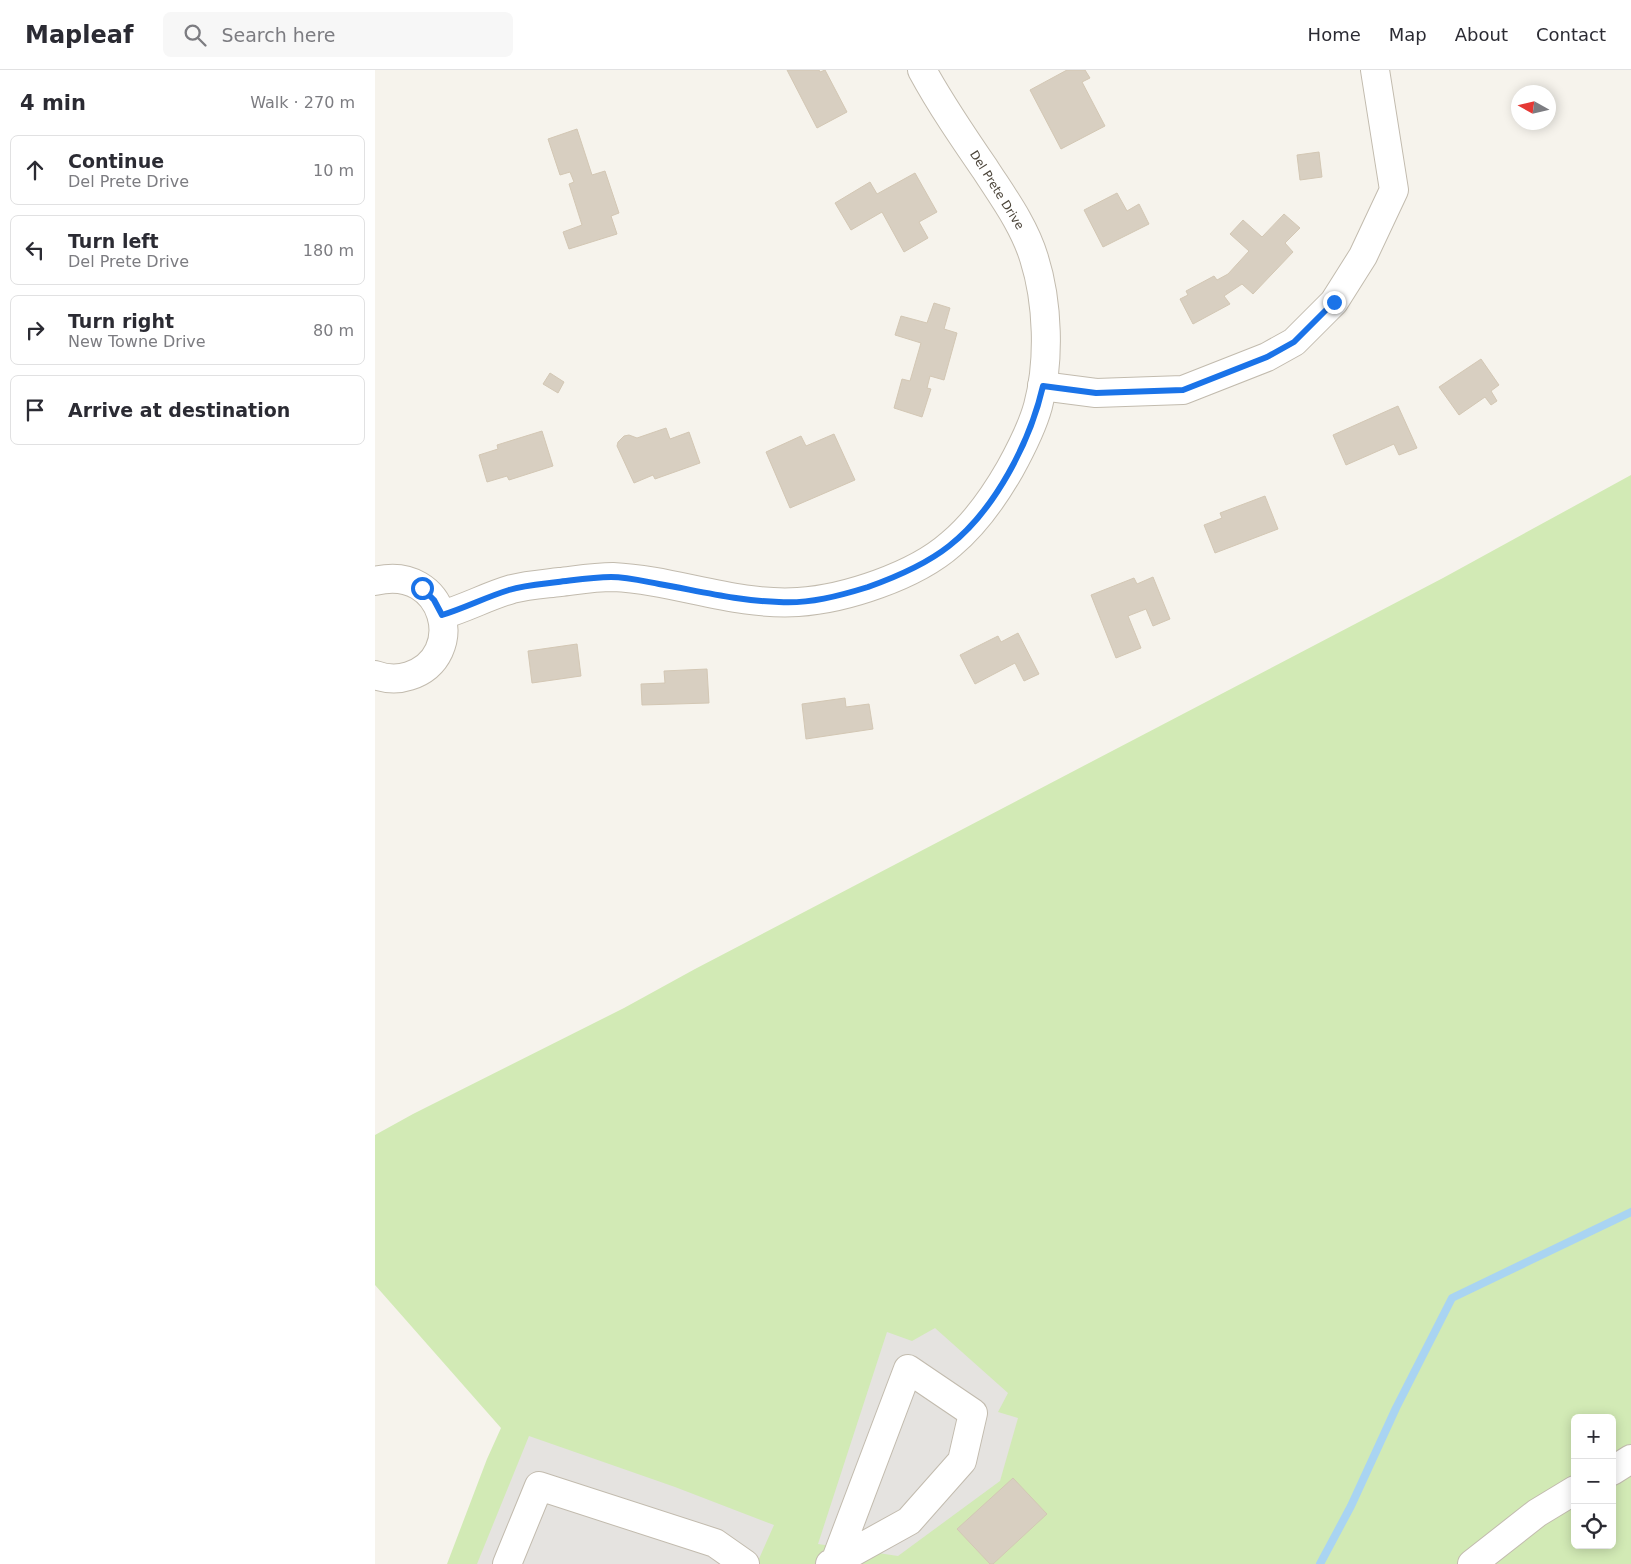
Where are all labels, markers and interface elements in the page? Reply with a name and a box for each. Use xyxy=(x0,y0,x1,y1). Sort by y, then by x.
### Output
search box xyxy=(163,12,513,57)
text: Mapleaf xyxy=(25,21,133,49)
icon: search xyxy=(181,21,209,49)
text: Search here xyxy=(221,24,336,46)
text: Home xyxy=(1308,24,1361,45)
text: Map xyxy=(1389,24,1427,45)
text: About xyxy=(1455,24,1508,45)
text: Contact xyxy=(1536,24,1606,45)
north arrow xyxy=(1511,85,1556,130)
text: 4 min xyxy=(20,91,86,115)
text: Walk · 270 m xyxy=(250,93,355,112)
street label: Del Prete Drive xyxy=(967,148,1027,232)
text: Continue xyxy=(68,150,164,172)
icon: ahead xyxy=(21,156,49,184)
text: 10 m xyxy=(313,161,354,180)
text: Del Prete Drive xyxy=(68,172,189,191)
text: Turn left xyxy=(68,230,159,252)
icon: left xyxy=(21,236,49,264)
text: 180 m xyxy=(303,241,354,260)
text: Del Prete Drive xyxy=(68,252,189,271)
route end xyxy=(1323,291,1346,314)
text: Turn right xyxy=(68,310,174,332)
icon: right xyxy=(21,316,49,344)
text: 80 m xyxy=(313,321,354,340)
text: New Towne Drive xyxy=(68,332,206,351)
icon: arrive xyxy=(21,396,49,424)
text: Arrive at destination xyxy=(68,399,290,421)
route start xyxy=(411,577,434,600)
map controls xyxy=(1571,1414,1616,1549)
button: + xyxy=(1571,1414,1616,1459)
button: − xyxy=(1571,1459,1616,1504)
button: locate xyxy=(1571,1504,1616,1549)

